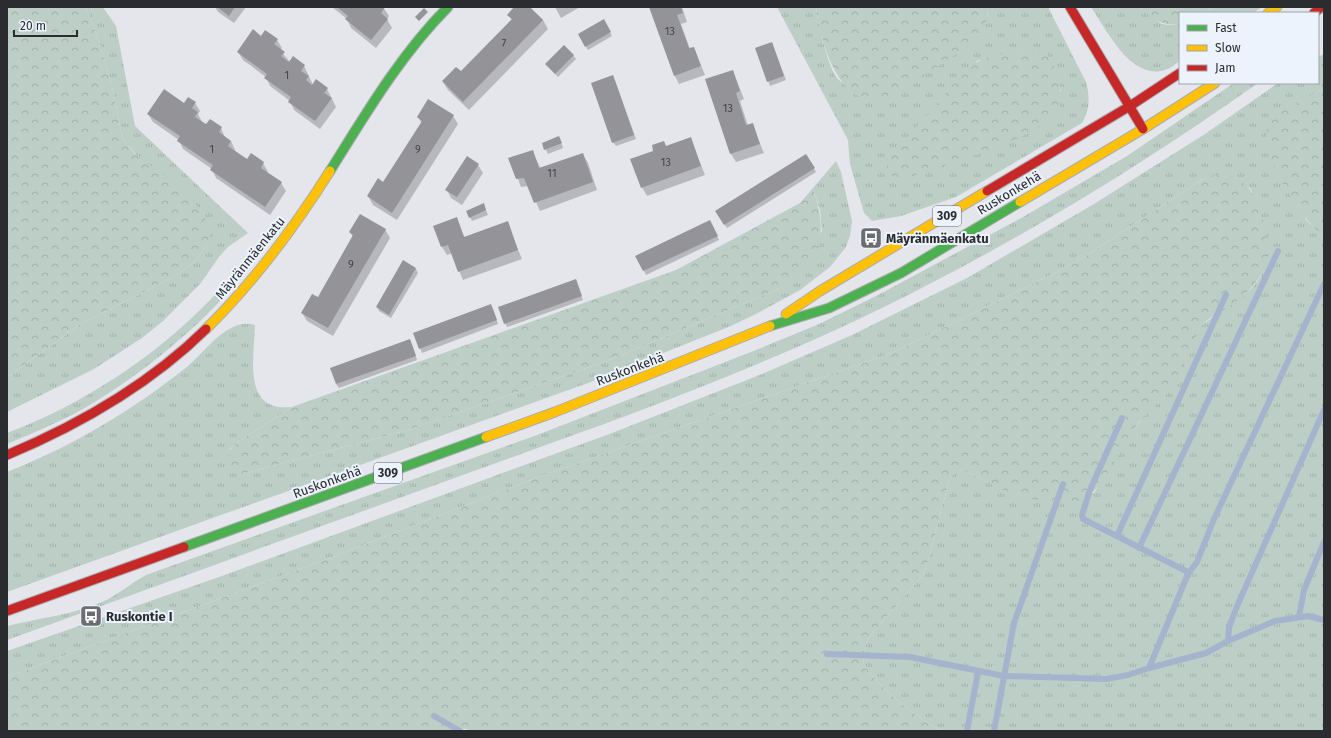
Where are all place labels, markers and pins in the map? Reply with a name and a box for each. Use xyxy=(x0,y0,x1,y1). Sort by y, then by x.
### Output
bus stop icon: Mäyränmäenkatu xyxy=(858,225,884,251)
place label: Mäyränmäenkatu xyxy=(886,231,989,246)
bus stop icon: Ruskontie I xyxy=(78,603,104,629)
place label: Ruskontie I xyxy=(106,609,173,624)

